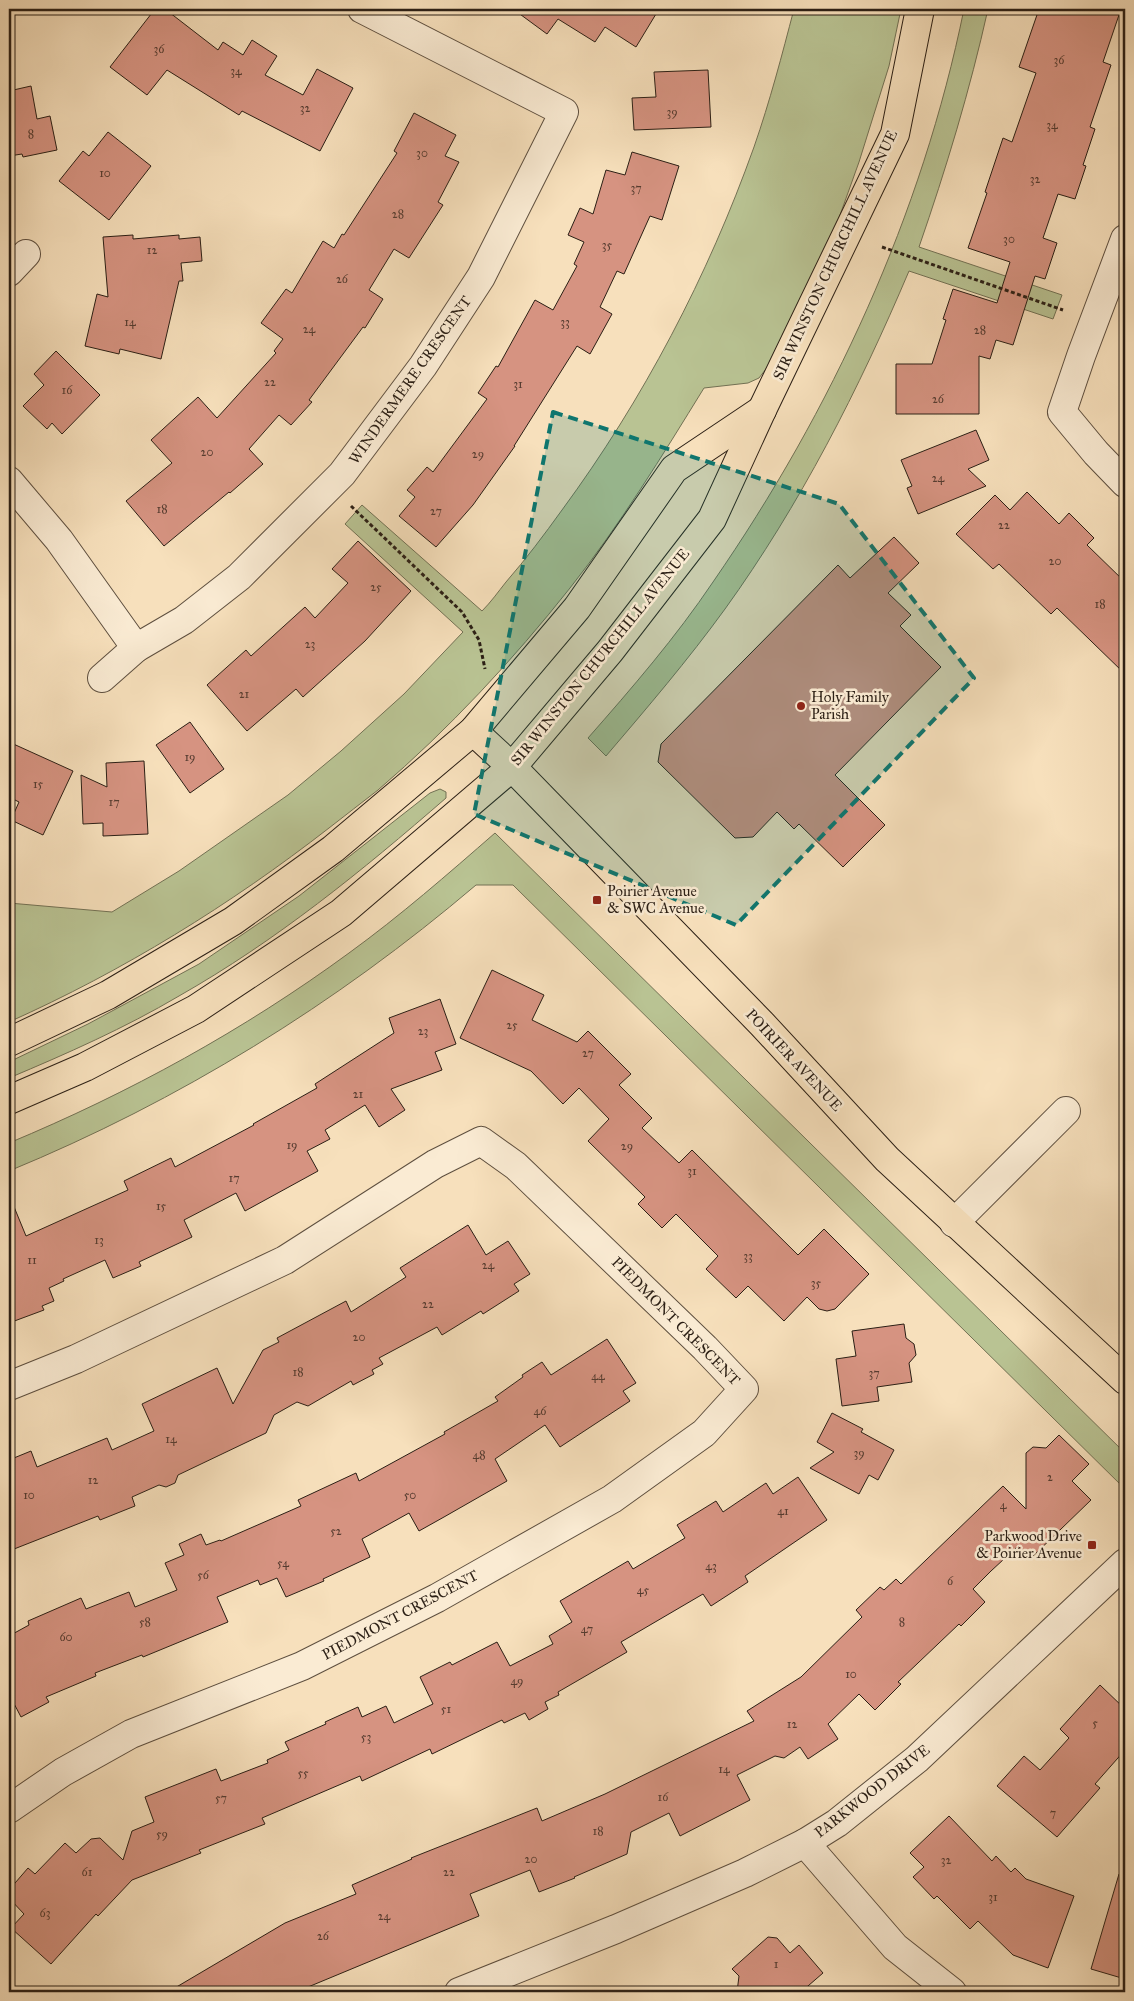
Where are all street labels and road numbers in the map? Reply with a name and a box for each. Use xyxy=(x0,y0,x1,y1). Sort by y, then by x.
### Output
street label: SIR WINSTON CHURCHILL AVENUE xyxy=(769,127,901,383)
street label: WINDERMERE CRESCENT xyxy=(345,292,475,468)
street label: SIR WINSTON CHURCHILL AVENUE xyxy=(507,545,693,769)
street label: POIRIER AVENUE xyxy=(742,1005,846,1115)
street label: PIEDMONT CRESCENT xyxy=(608,1253,744,1389)
street label: PIEDMONT CRESCENT xyxy=(319,1566,481,1664)
street label: PARKWOOD DRIVE xyxy=(811,1740,933,1841)

